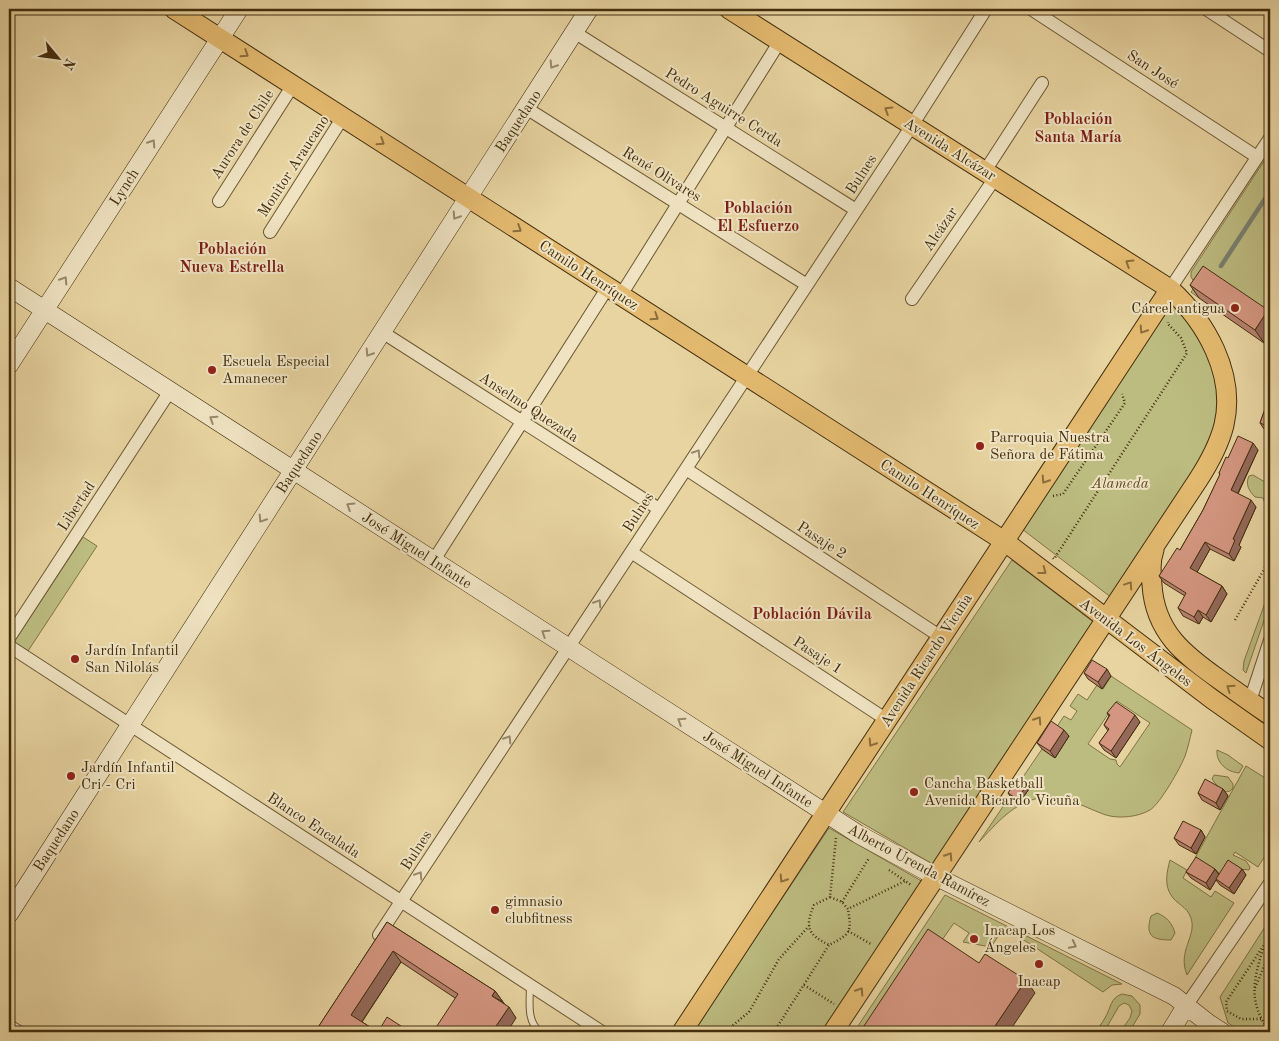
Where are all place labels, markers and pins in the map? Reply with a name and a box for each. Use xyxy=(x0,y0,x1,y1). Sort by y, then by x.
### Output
place label: Cárcel antigua xyxy=(1131,302,1226,317)
marker: Cárcel antigua xyxy=(1229,302,1241,314)
place label: Escuela Especial Amanecer xyxy=(222,355,330,387)
marker: Escuela Especial Amanecer xyxy=(206,364,218,376)
place label: Parroquia Nuestra Señora de Fátima xyxy=(990,431,1110,463)
marker: Parroquia Nuestra Señora de Fátima xyxy=(974,440,986,452)
place label: Jardín Infantil San Nilolás xyxy=(85,644,179,676)
marker: Jardín Infantil San Nilolás xyxy=(69,653,81,665)
place label: Jardín Infantil Cri - Cri xyxy=(81,761,175,793)
marker: Jardín Infantil Cri - Cri xyxy=(65,770,77,782)
place label: Cancha Basketball Avenida Ricardo Vicuña xyxy=(924,777,1080,809)
marker: Cancha Basketball Avenida Ricardo Vicuña xyxy=(908,786,920,798)
place label: gimnasio clubfitness xyxy=(505,895,573,927)
marker: gimnasio clubfitness xyxy=(489,904,501,916)
place label: Inacap Los Ángeles xyxy=(984,924,1055,956)
marker: Inacap Los Ángeles xyxy=(968,933,980,945)
marker: Inacap xyxy=(1033,958,1045,970)
place label: Inacap xyxy=(1017,975,1061,990)

